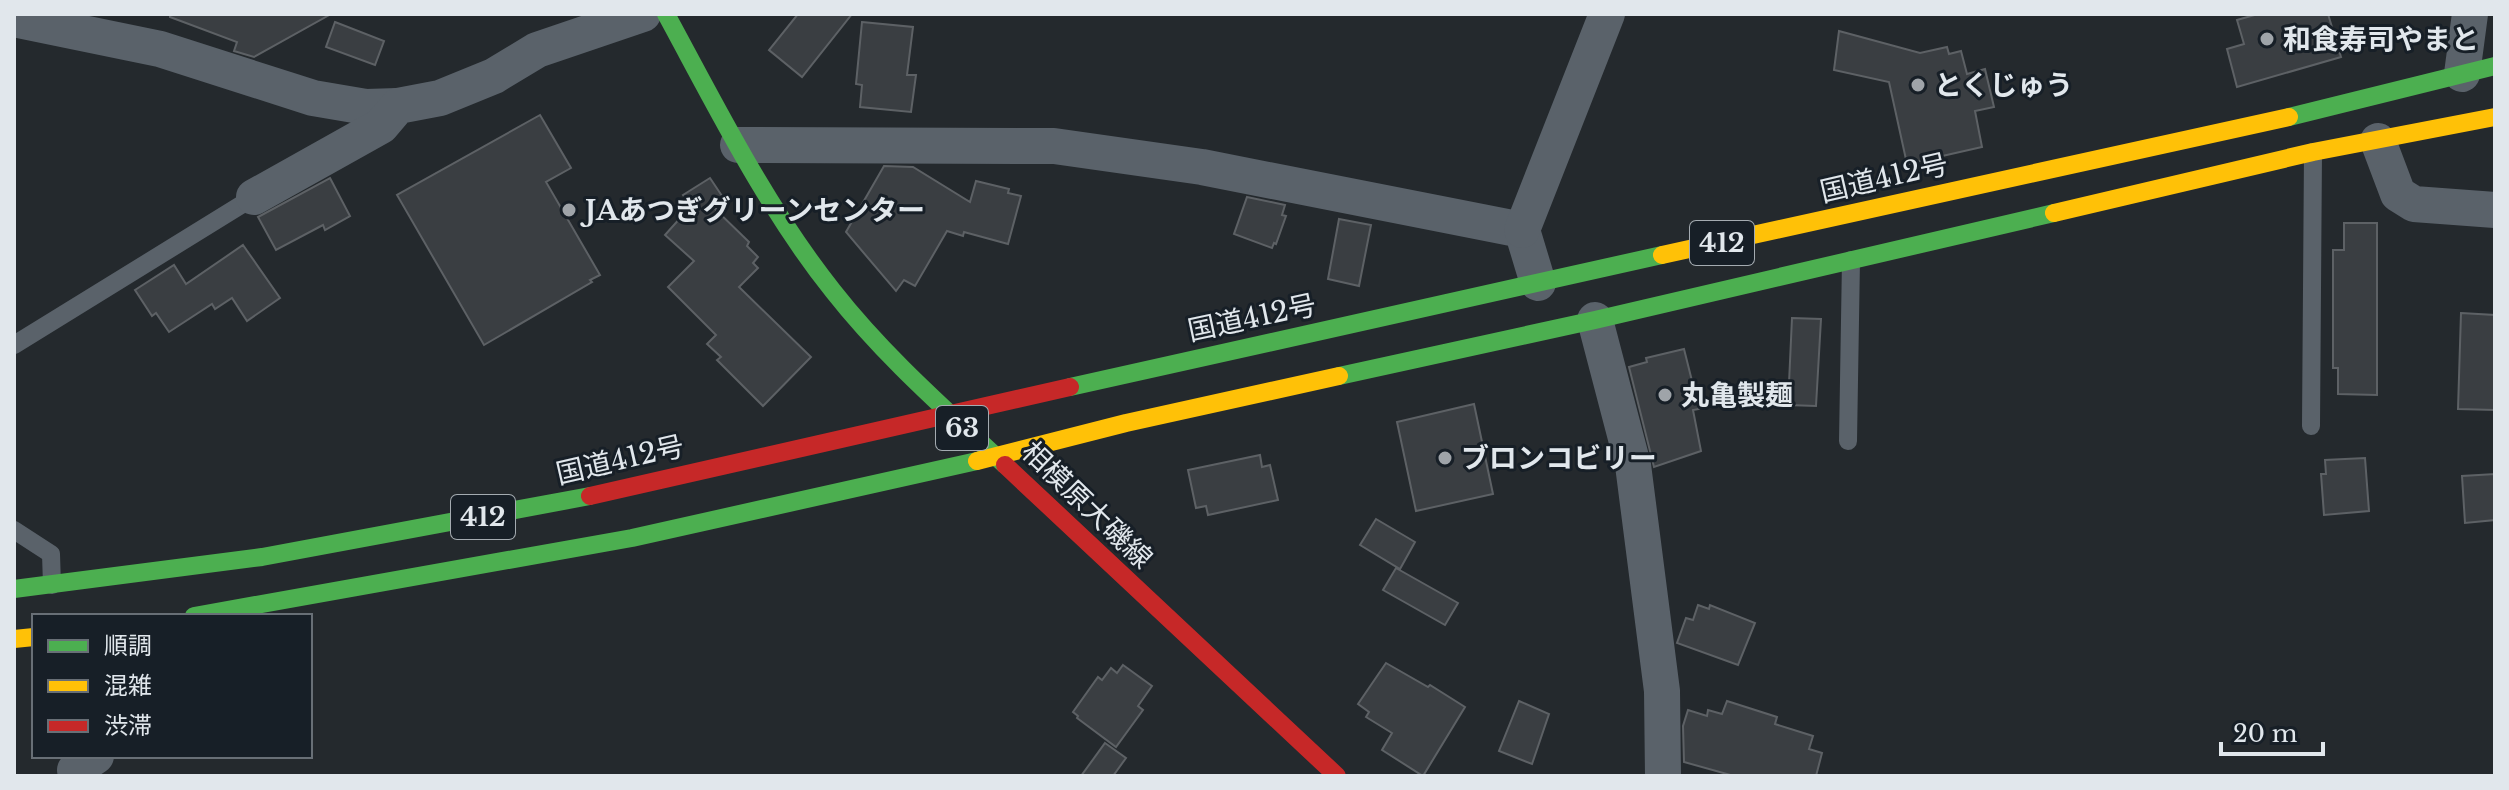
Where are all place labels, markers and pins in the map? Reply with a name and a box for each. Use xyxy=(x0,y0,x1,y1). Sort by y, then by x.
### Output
place label: 和食寿司やまと xyxy=(2283,22,2479,57)
marker: 和食寿司やまと xyxy=(2258,30,2276,48)
place label: とくじゅう xyxy=(1934,68,2073,103)
marker: とくじゅう xyxy=(1909,76,1927,94)
place label: JAあつぎグリーンセンター xyxy=(580,193,925,228)
marker: JAあつぎグリーンセンター xyxy=(560,201,578,219)
place label: 丸亀製麺 xyxy=(1681,378,1793,413)
marker: 丸亀製麺 xyxy=(1656,386,1674,404)
place label: ブロンコビリー xyxy=(1461,441,1657,476)
marker: ブロンコビリー xyxy=(1436,449,1454,467)

